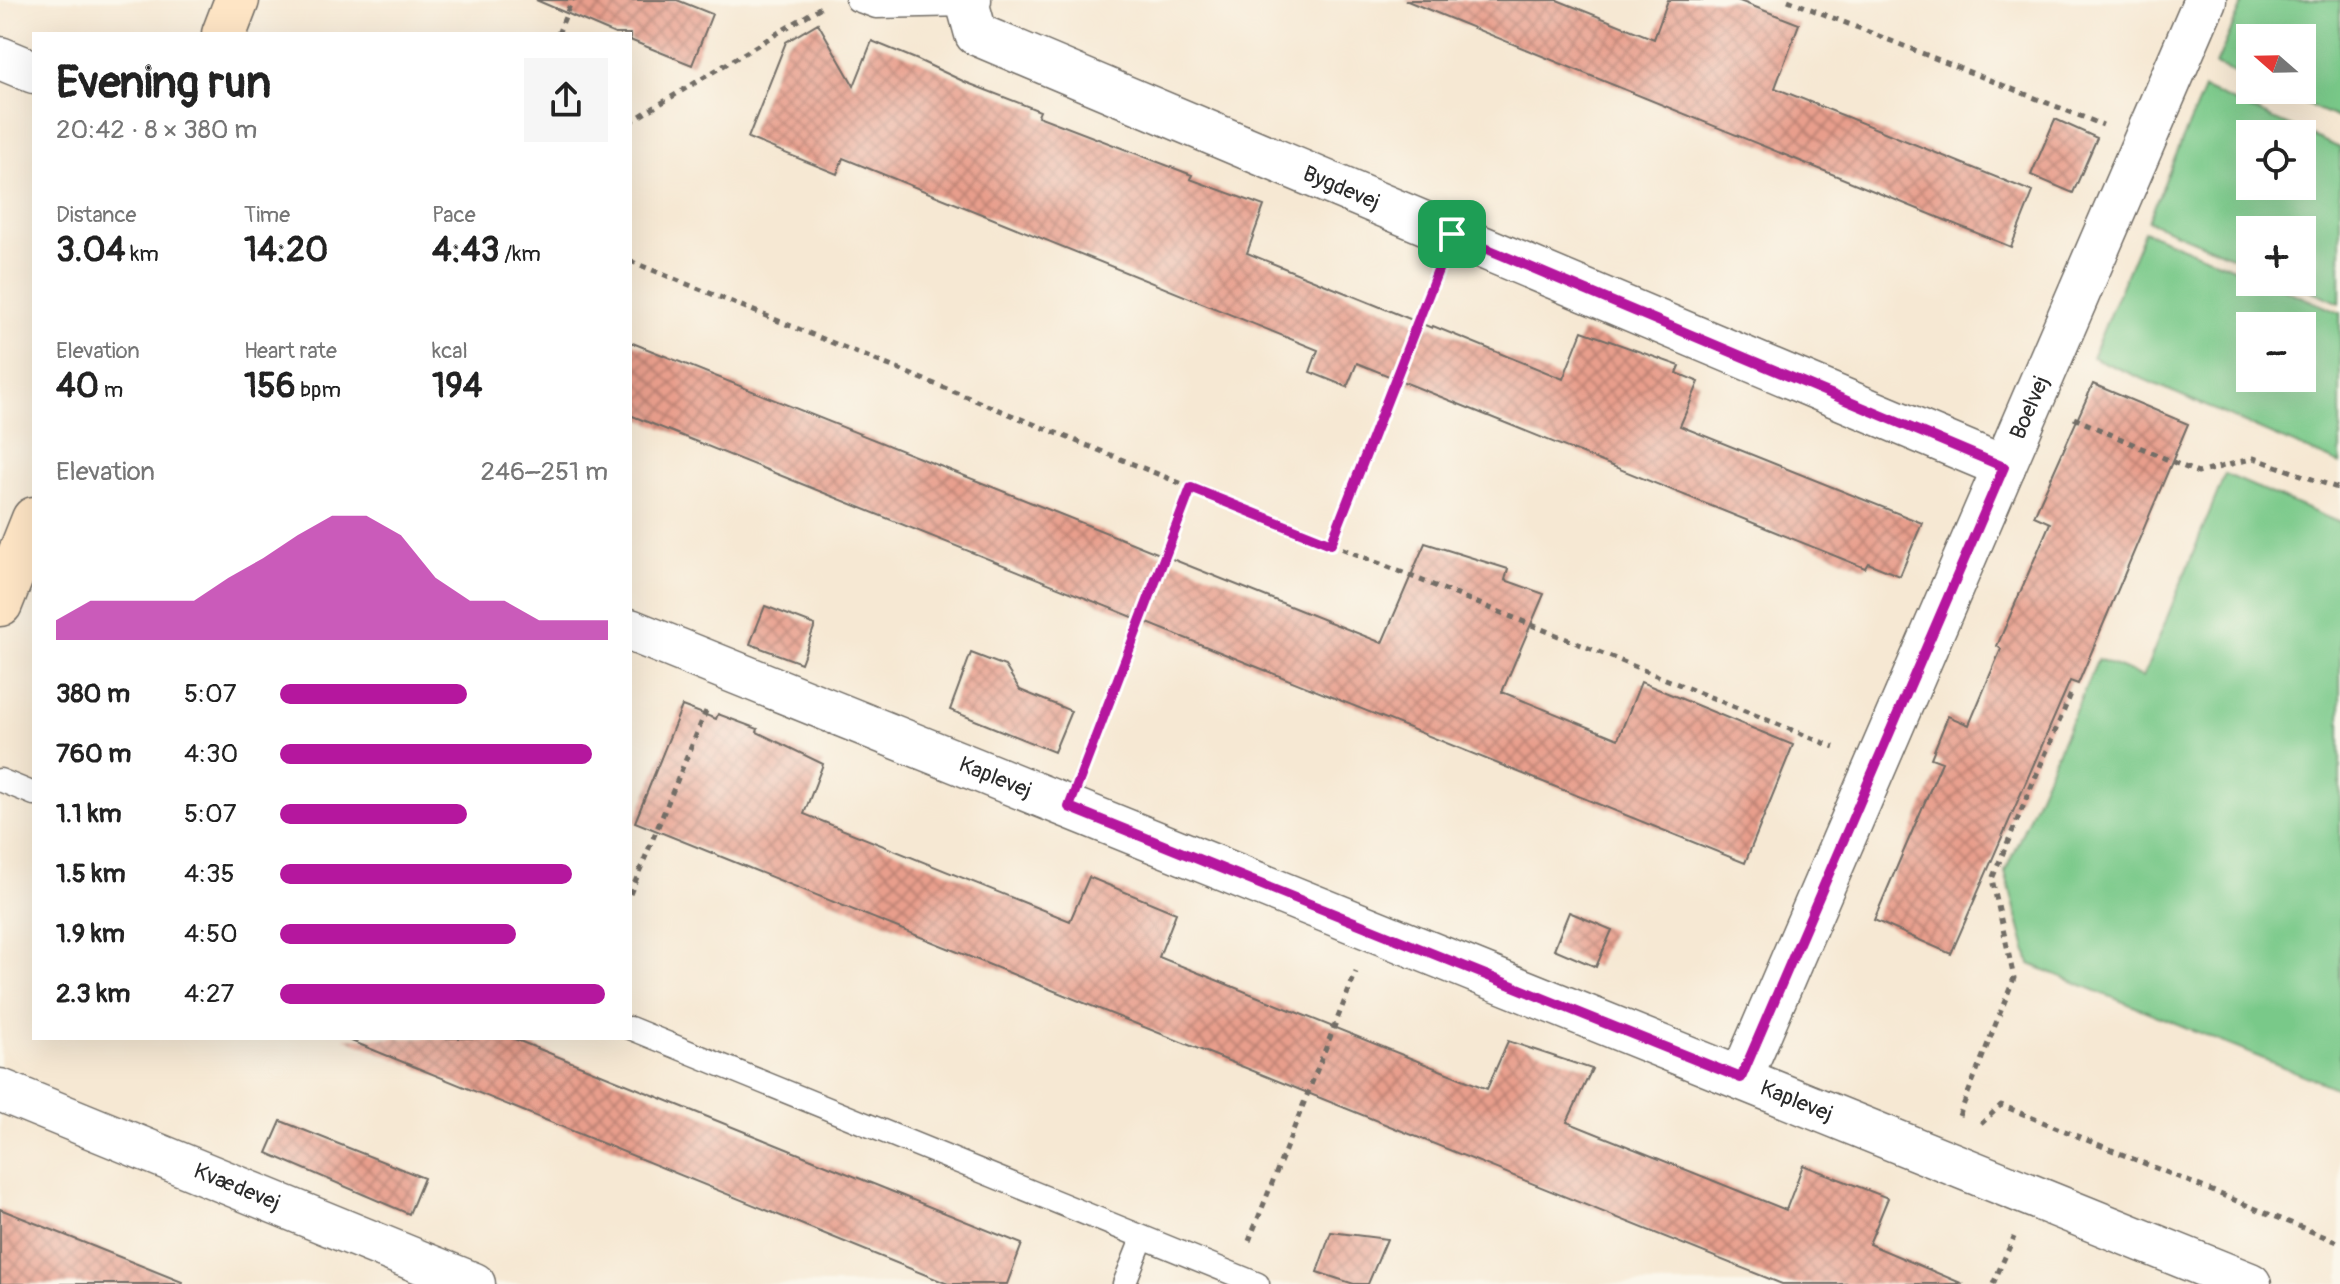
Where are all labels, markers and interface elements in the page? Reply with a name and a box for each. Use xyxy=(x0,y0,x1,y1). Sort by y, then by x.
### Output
north arrow xyxy=(2236,24,2316,104)
map controls xyxy=(2236,24,2316,392)
text: Evening run xyxy=(56,56,271,111)
button: share xyxy=(524,58,608,142)
text: 20:42 · 8 × 380 m xyxy=(56,114,257,146)
button: locate xyxy=(2236,120,2316,200)
street label: Bygdevej xyxy=(1299,159,1384,216)
pin xyxy=(1418,200,1486,268)
text: Distance xyxy=(56,201,136,229)
text: Time xyxy=(244,201,290,229)
text: Pace xyxy=(432,201,476,229)
icon: arrive xyxy=(1430,212,1474,256)
button: + xyxy=(2236,216,2316,296)
text: 3.04 xyxy=(56,229,125,272)
text: 14:20 xyxy=(244,229,328,272)
text: 4:43 xyxy=(432,229,500,272)
text: km xyxy=(125,240,159,268)
text: /km xyxy=(500,240,541,268)
button: − xyxy=(2236,312,2316,392)
text: Elevation xyxy=(56,337,140,365)
text: Heart rate xyxy=(244,337,337,365)
text: kcal xyxy=(432,337,468,365)
text: 40 xyxy=(56,365,99,408)
text: 156 xyxy=(244,365,296,408)
text: 194 xyxy=(432,365,483,408)
street label: Boelvej xyxy=(2004,372,2056,443)
text: m xyxy=(99,376,123,404)
text: bpm xyxy=(296,376,341,404)
text: Elevation xyxy=(56,456,155,488)
text: 246–251 m xyxy=(480,456,608,488)
text: 380 m xyxy=(56,678,130,710)
text: 5:07 xyxy=(184,678,237,710)
text: 760 m xyxy=(56,738,131,770)
text: 4:30 xyxy=(184,738,238,770)
street label: Kaplevej xyxy=(955,750,1036,805)
text: 1.1 km xyxy=(56,798,122,830)
text: 5:07 xyxy=(184,798,237,830)
text: 1.5 km xyxy=(56,858,126,890)
text: 4:35 xyxy=(184,858,235,890)
text: 1.9 km xyxy=(56,918,125,950)
text: 4:50 xyxy=(184,918,238,950)
text: 2.3 km xyxy=(56,978,130,1010)
text: 4:27 xyxy=(184,978,234,1010)
street label: Kaplevej xyxy=(1756,1074,1837,1128)
street label: Kvædevej xyxy=(190,1157,284,1217)

